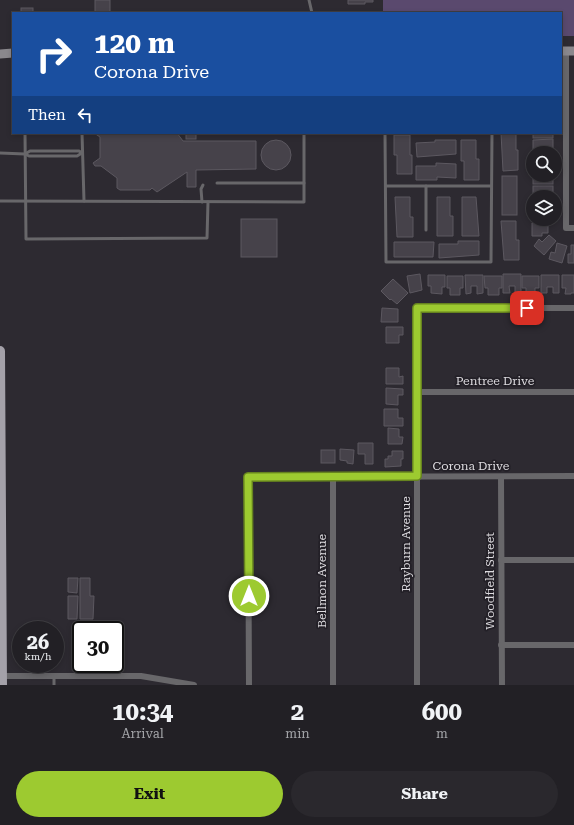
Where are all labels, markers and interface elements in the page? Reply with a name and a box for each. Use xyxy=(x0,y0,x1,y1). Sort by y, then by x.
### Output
text: 120 m xyxy=(94,27,175,60)
icon: right xyxy=(28,28,80,80)
text: Corona Drive xyxy=(94,61,209,82)
icon: left xyxy=(74,104,96,126)
text: Then xyxy=(28,106,66,124)
map controls xyxy=(526,146,562,226)
button: search xyxy=(526,146,562,182)
button: layers xyxy=(526,190,562,226)
pin xyxy=(510,291,544,325)
icon: arrive xyxy=(516,297,538,319)
street label: Pentree Drive xyxy=(456,374,535,388)
street label: Corona Drive xyxy=(433,459,510,473)
street label: Rayburn Avenue xyxy=(399,496,413,592)
street label: Woodfield Street xyxy=(483,532,497,630)
street label: Bellmon Avenue xyxy=(315,534,329,628)
position arrow xyxy=(228,575,270,617)
speed limit sign: 30 xyxy=(72,621,124,673)
text: 26 xyxy=(27,630,49,654)
text: km/h xyxy=(25,651,51,662)
text: 10:34 xyxy=(112,698,173,726)
text: 2 xyxy=(291,698,304,726)
text: 600 xyxy=(422,698,462,726)
text: Arrival xyxy=(122,726,164,741)
text: min xyxy=(285,726,310,741)
text: m xyxy=(436,726,448,741)
button: Exit xyxy=(16,771,283,817)
button: Share xyxy=(291,771,558,817)

